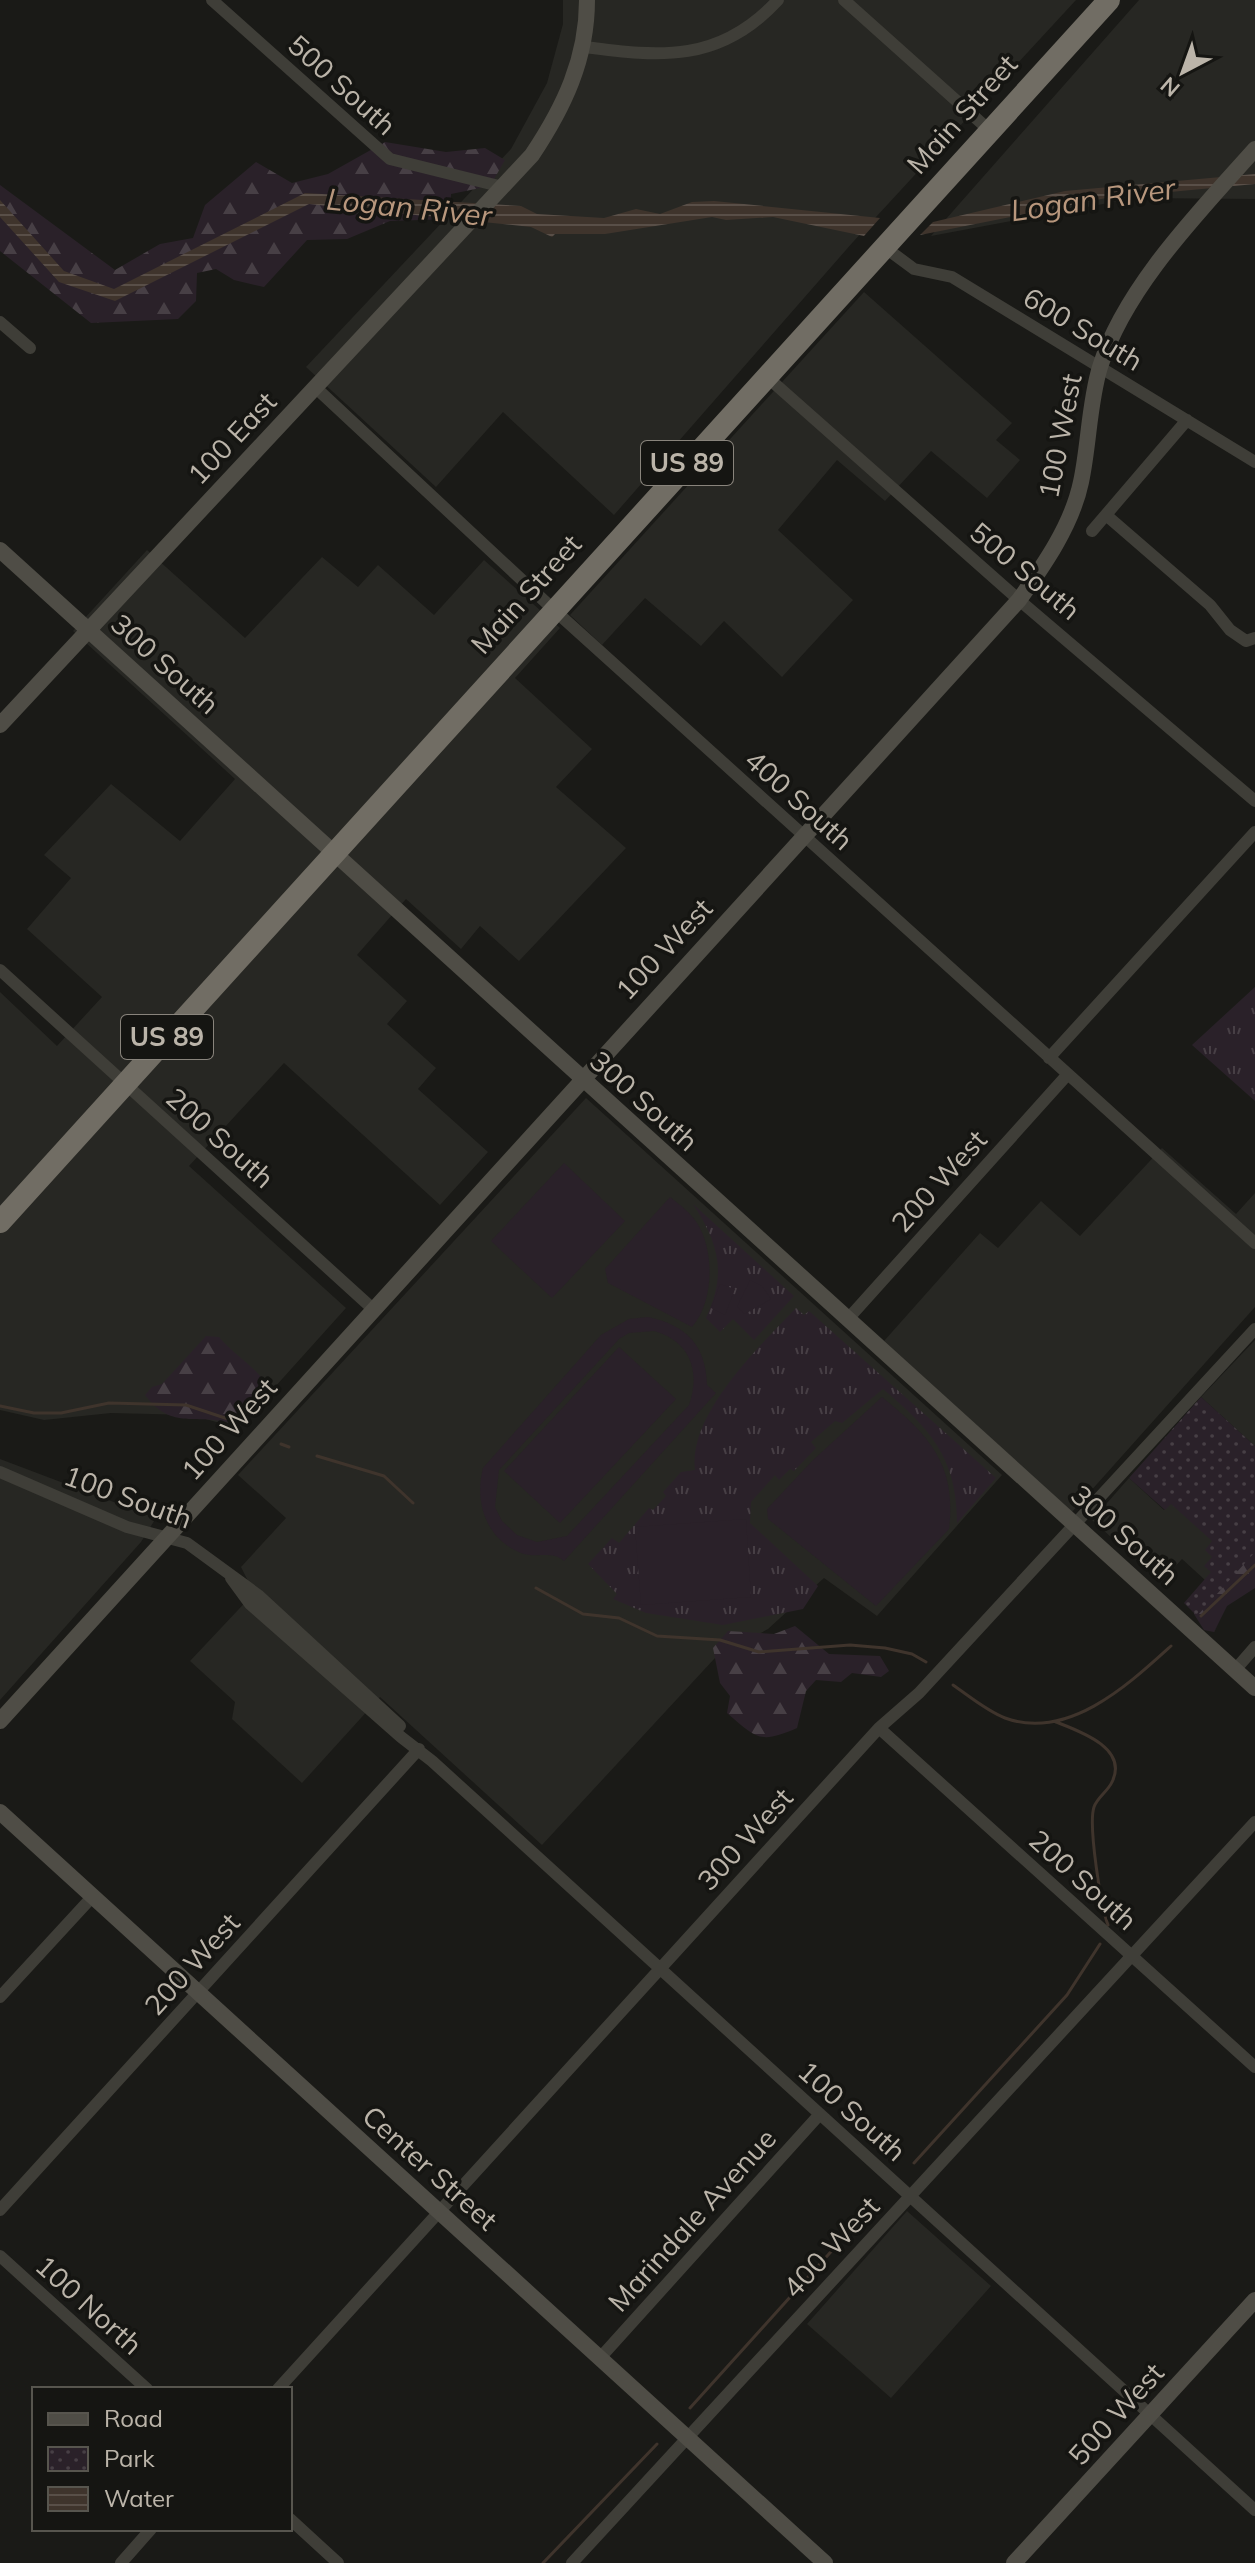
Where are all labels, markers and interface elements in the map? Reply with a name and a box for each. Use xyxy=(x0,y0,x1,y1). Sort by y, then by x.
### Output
street label: 500 South xyxy=(281,27,404,142)
north arrow xyxy=(1143,32,1223,112)
street label: Main Street xyxy=(899,47,1024,181)
text: N xyxy=(1154,71,1185,103)
water label: Logan River xyxy=(1008,169,1179,229)
water label: Logan River xyxy=(325,179,495,235)
street label: 600 South xyxy=(1017,279,1149,378)
street label: 100 West xyxy=(1030,371,1089,501)
street label: 100 East xyxy=(180,384,284,491)
road number: US 89 xyxy=(641,441,733,485)
street label: 500 South xyxy=(963,514,1088,627)
street label: Main Street xyxy=(463,527,588,661)
street label: 300 South xyxy=(104,606,227,721)
street label: 400 South xyxy=(738,742,861,857)
street label: 100 West xyxy=(608,891,720,1007)
road number: US 89 xyxy=(121,1015,213,1059)
street label: 300 South xyxy=(583,1043,706,1158)
street label: 200 South xyxy=(159,1080,282,1195)
street label: 200 West xyxy=(883,1122,994,1239)
street label: 100 West xyxy=(173,1370,284,1487)
street label: 100 South xyxy=(59,1457,197,1536)
street label: 300 South xyxy=(1064,1477,1187,1592)
street label: 300 West xyxy=(689,1780,800,1897)
street label: 200 South xyxy=(1022,1822,1145,1937)
street label: 200 West xyxy=(136,1905,247,2022)
street label: 100 South xyxy=(791,2053,914,2168)
street label: Center Street xyxy=(356,2098,505,2238)
street label: Marindale Avenue xyxy=(600,2121,783,2318)
street label: 400 West xyxy=(775,2189,887,2305)
street label: 100 North xyxy=(29,2248,150,2362)
street label: 500 West xyxy=(1060,2355,1171,2472)
legend xyxy=(32,2387,292,2531)
text: Road xyxy=(104,2403,163,2433)
text: Park xyxy=(104,2443,155,2473)
text: Water xyxy=(104,2483,174,2513)

